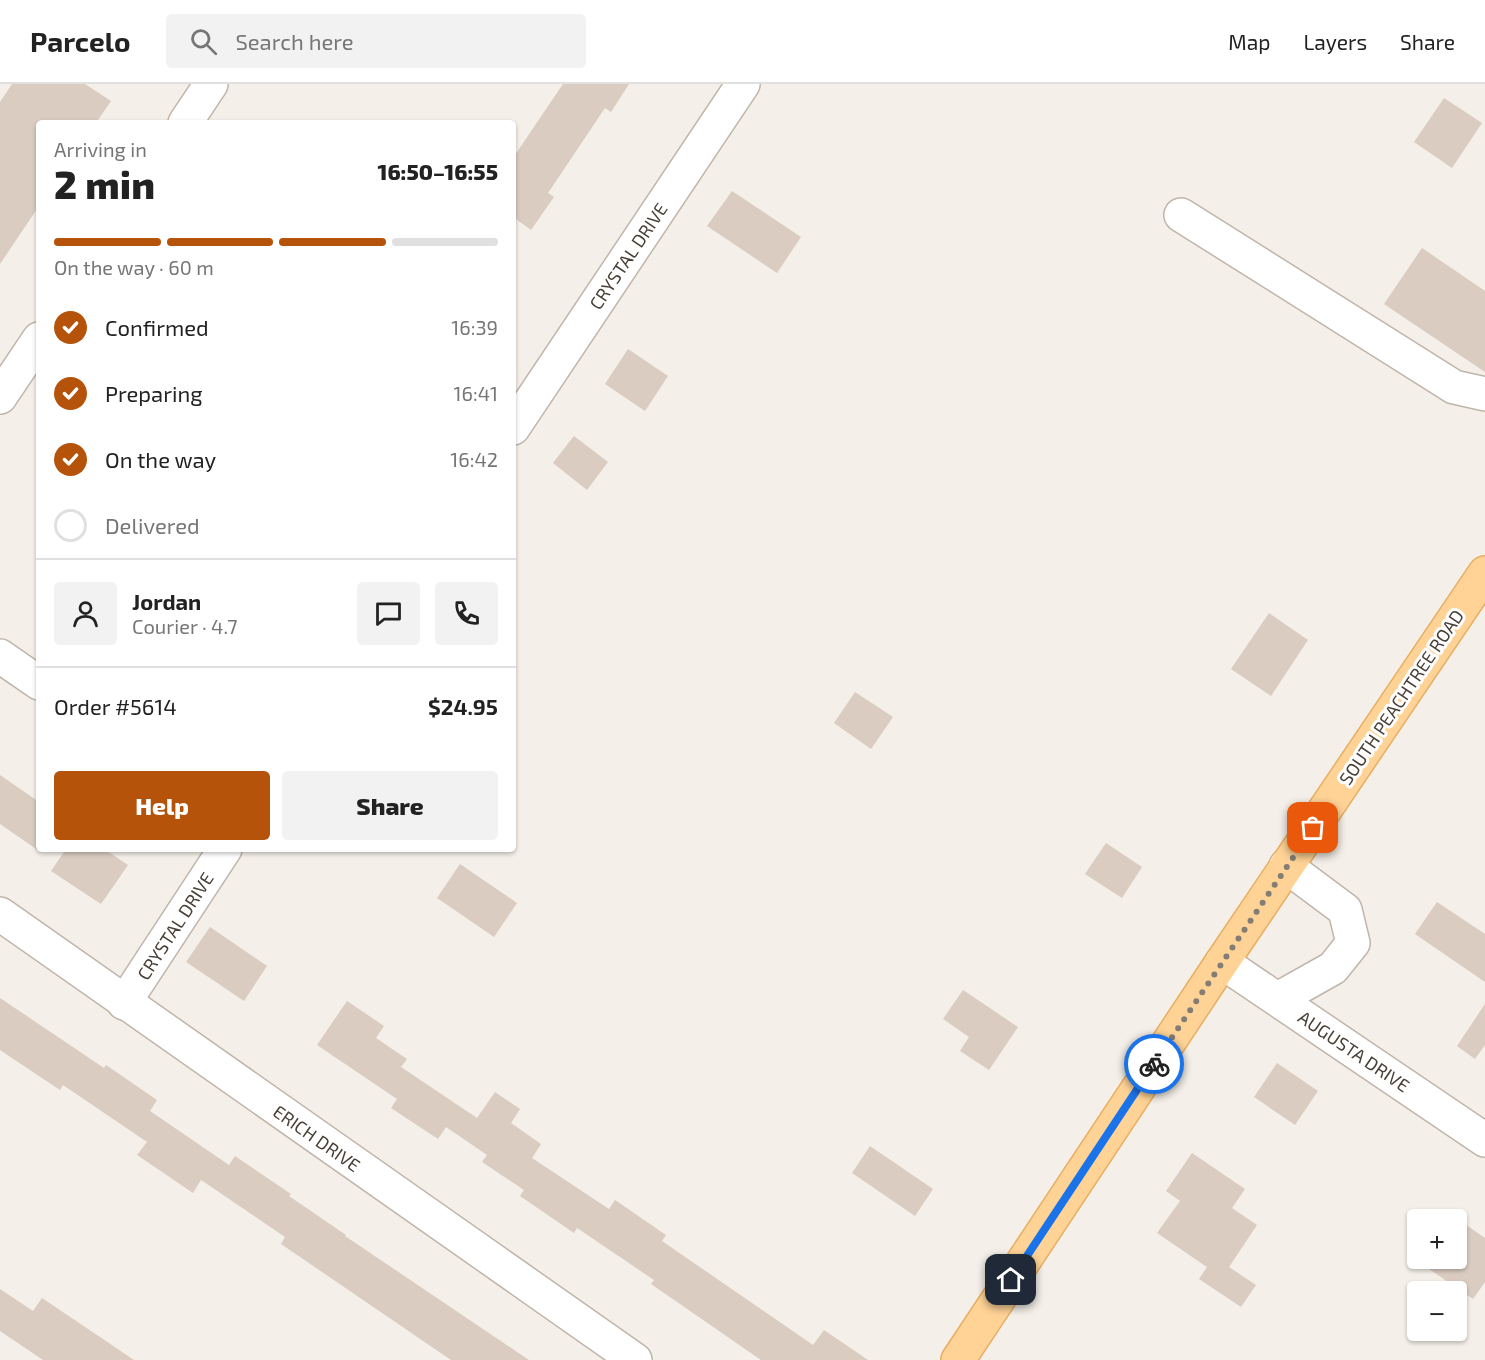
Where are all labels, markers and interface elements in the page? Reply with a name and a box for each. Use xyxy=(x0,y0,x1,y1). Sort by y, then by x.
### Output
search box xyxy=(166,14,586,68)
text: Parcelo xyxy=(30,24,130,58)
icon: search xyxy=(187,25,220,58)
text: Search here xyxy=(235,28,354,54)
text: Map xyxy=(1228,29,1270,54)
text: Layers xyxy=(1303,29,1367,54)
text: Share xyxy=(1400,29,1455,54)
text: Arriving in xyxy=(54,137,147,161)
text: 16:50–16:55 xyxy=(377,158,498,184)
text: 2 min xyxy=(54,160,155,207)
street label: CRYSTAL DRIVE xyxy=(584,199,672,313)
text: On the way · 60 m xyxy=(54,255,214,279)
icon: check xyxy=(54,311,87,344)
text: Confirmed xyxy=(105,314,209,340)
text: 16:39 xyxy=(451,315,498,339)
icon: check xyxy=(54,377,87,410)
text: Preparing xyxy=(105,380,203,406)
text: 16:41 xyxy=(454,381,498,405)
icon: check xyxy=(54,443,87,476)
text: On the way xyxy=(105,446,216,472)
text: 16:42 xyxy=(450,447,498,471)
text: Delivered xyxy=(105,512,200,538)
button: person xyxy=(54,582,117,645)
button: chat xyxy=(357,582,420,645)
button: phone xyxy=(435,582,498,645)
text: Jordan xyxy=(132,588,201,614)
street label: SOUTH PEACHTREE ROAD xyxy=(1334,605,1468,789)
text: Courier · 4.7 xyxy=(132,614,238,638)
text: Order #5614 xyxy=(54,693,177,719)
text: $24.95 xyxy=(428,693,498,719)
button: Help xyxy=(54,771,270,840)
button: Share xyxy=(282,771,498,840)
pin xyxy=(1287,802,1338,853)
icon: bag xyxy=(1296,811,1329,844)
street label: CRYSTAL DRIVE xyxy=(132,868,218,984)
street label: AUGUSTA DRIVE xyxy=(1294,1006,1414,1096)
courier xyxy=(1124,1034,1184,1094)
icon: bike xyxy=(1138,1048,1171,1081)
street label: ERICH DRIVE xyxy=(269,1100,365,1176)
map controls xyxy=(1407,1209,1467,1341)
button: + xyxy=(1407,1209,1467,1269)
pin xyxy=(985,1254,1036,1305)
icon: home xyxy=(994,1263,1027,1296)
button: − xyxy=(1407,1281,1467,1341)

